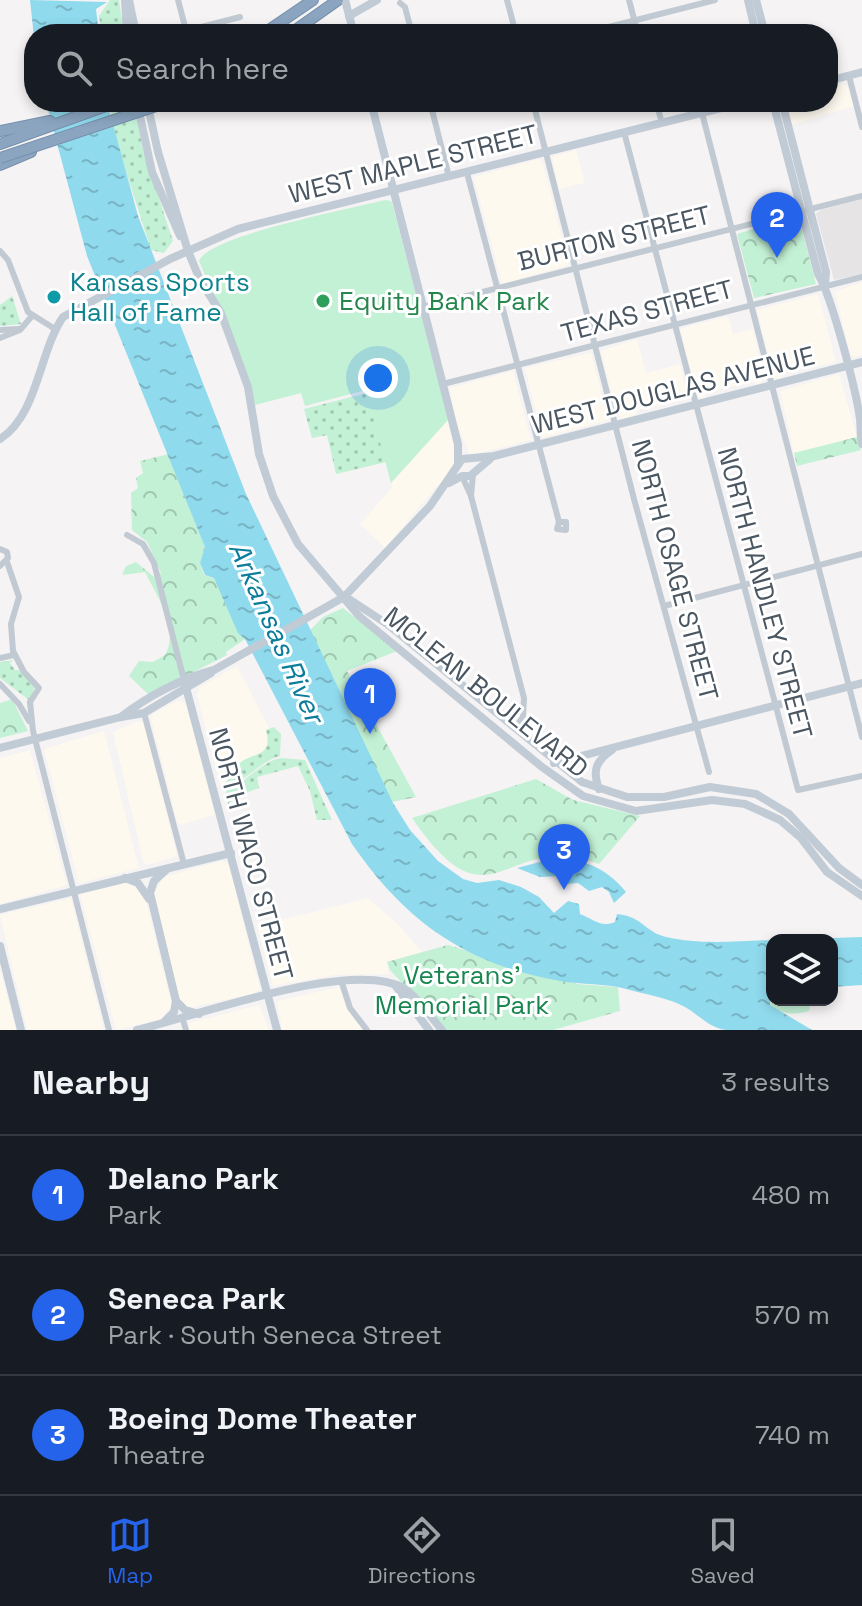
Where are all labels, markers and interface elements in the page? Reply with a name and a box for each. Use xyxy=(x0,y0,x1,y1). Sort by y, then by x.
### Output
search box xyxy=(24,24,838,112)
icon: search xyxy=(52,46,96,90)
text: Search here xyxy=(116,49,289,88)
street label: WEST MAPLE STREET xyxy=(285,117,541,211)
pin: 2 xyxy=(751,192,803,258)
street label: BURTON STREET xyxy=(514,198,714,278)
place label: Kansas Sports Hall of Fame xyxy=(70,265,250,329)
street label: TEXAS STREET xyxy=(557,272,737,350)
place label: Equity Bank Park xyxy=(339,284,550,318)
marker: Kansas Sports Hall of Fame xyxy=(45,288,63,306)
marker: Equity Bank Park xyxy=(314,292,332,310)
street label: WEST DOUGLAS AVENUE xyxy=(528,338,818,442)
your location xyxy=(358,358,398,398)
street label: NORTH OSAGE STREET xyxy=(624,436,726,704)
street label: NORTH HANDLEY STREET xyxy=(710,444,820,742)
water label: Arkansas River xyxy=(221,536,334,732)
street label: MCLEAN BOULEVARD xyxy=(377,599,595,785)
pin: 1 xyxy=(344,668,396,734)
street label: NORTH WACO STREET xyxy=(201,724,301,984)
pin: 3 xyxy=(538,824,590,890)
map controls xyxy=(766,934,838,1006)
button: layers xyxy=(766,934,838,1006)
park label: Veterans’ Memorial Park xyxy=(375,958,549,1022)
text: Nearby xyxy=(32,1061,150,1104)
text: 3 results xyxy=(721,1065,830,1099)
text: Delano Park xyxy=(108,1159,279,1198)
text: 1 xyxy=(52,1178,64,1212)
text: 480 m xyxy=(752,1178,830,1212)
text: Park xyxy=(108,1198,162,1232)
text: Seneca Park xyxy=(108,1279,286,1318)
text: 2 xyxy=(50,1298,66,1332)
text: 570 m xyxy=(755,1298,830,1332)
text: Park · South Seneca Street xyxy=(108,1318,442,1352)
text: Boeing Dome Theater xyxy=(108,1399,417,1438)
text: 3 xyxy=(50,1418,66,1452)
text: 740 m xyxy=(755,1418,830,1452)
text: Theatre xyxy=(108,1438,205,1472)
tab: Map xyxy=(107,1513,153,1589)
tab: Directions xyxy=(368,1513,476,1589)
tab: Saved xyxy=(690,1513,755,1589)

